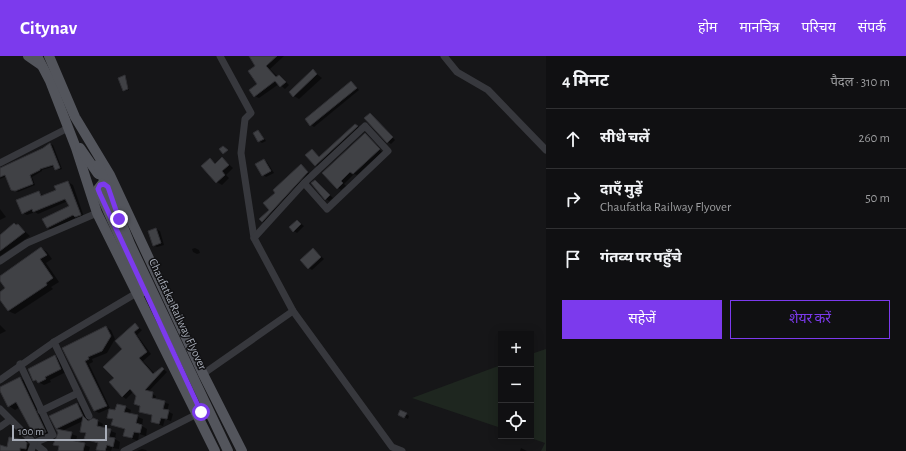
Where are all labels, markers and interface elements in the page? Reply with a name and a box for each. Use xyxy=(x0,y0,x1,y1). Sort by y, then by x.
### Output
text: Citynav xyxy=(20,19,77,38)
text: होम xyxy=(698,21,717,35)
text: मानचित्र xyxy=(739,21,780,35)
text: परिचय xyxy=(802,21,836,35)
text: संपर्क xyxy=(858,21,886,35)
text: 4 मिनट xyxy=(562,72,609,89)
text: पैदल · 310 m xyxy=(830,76,890,89)
icon: ahead xyxy=(562,128,584,150)
text: सीधे चलें xyxy=(600,130,650,145)
text: 260 m xyxy=(859,132,890,145)
text: दाएँ मुड़ें xyxy=(600,182,643,197)
icon: right xyxy=(562,188,584,210)
text: 50 m xyxy=(865,192,890,205)
text: Chaufatka Railway Flyover xyxy=(600,201,731,214)
route end xyxy=(110,210,128,228)
icon: arrive xyxy=(562,248,584,270)
text: गंतव्य पर पहुँचे xyxy=(600,250,682,265)
street label: Chaufatka Railway Flyover xyxy=(146,257,209,372)
button: सहेजें xyxy=(562,300,722,339)
button: शेयर करें xyxy=(730,300,890,339)
map controls xyxy=(498,331,534,439)
button: + xyxy=(498,331,534,367)
button: − xyxy=(498,367,534,403)
route start xyxy=(192,403,210,421)
button: locate xyxy=(498,403,534,439)
scale bar xyxy=(12,423,107,442)
text: 100 m xyxy=(18,426,44,437)

